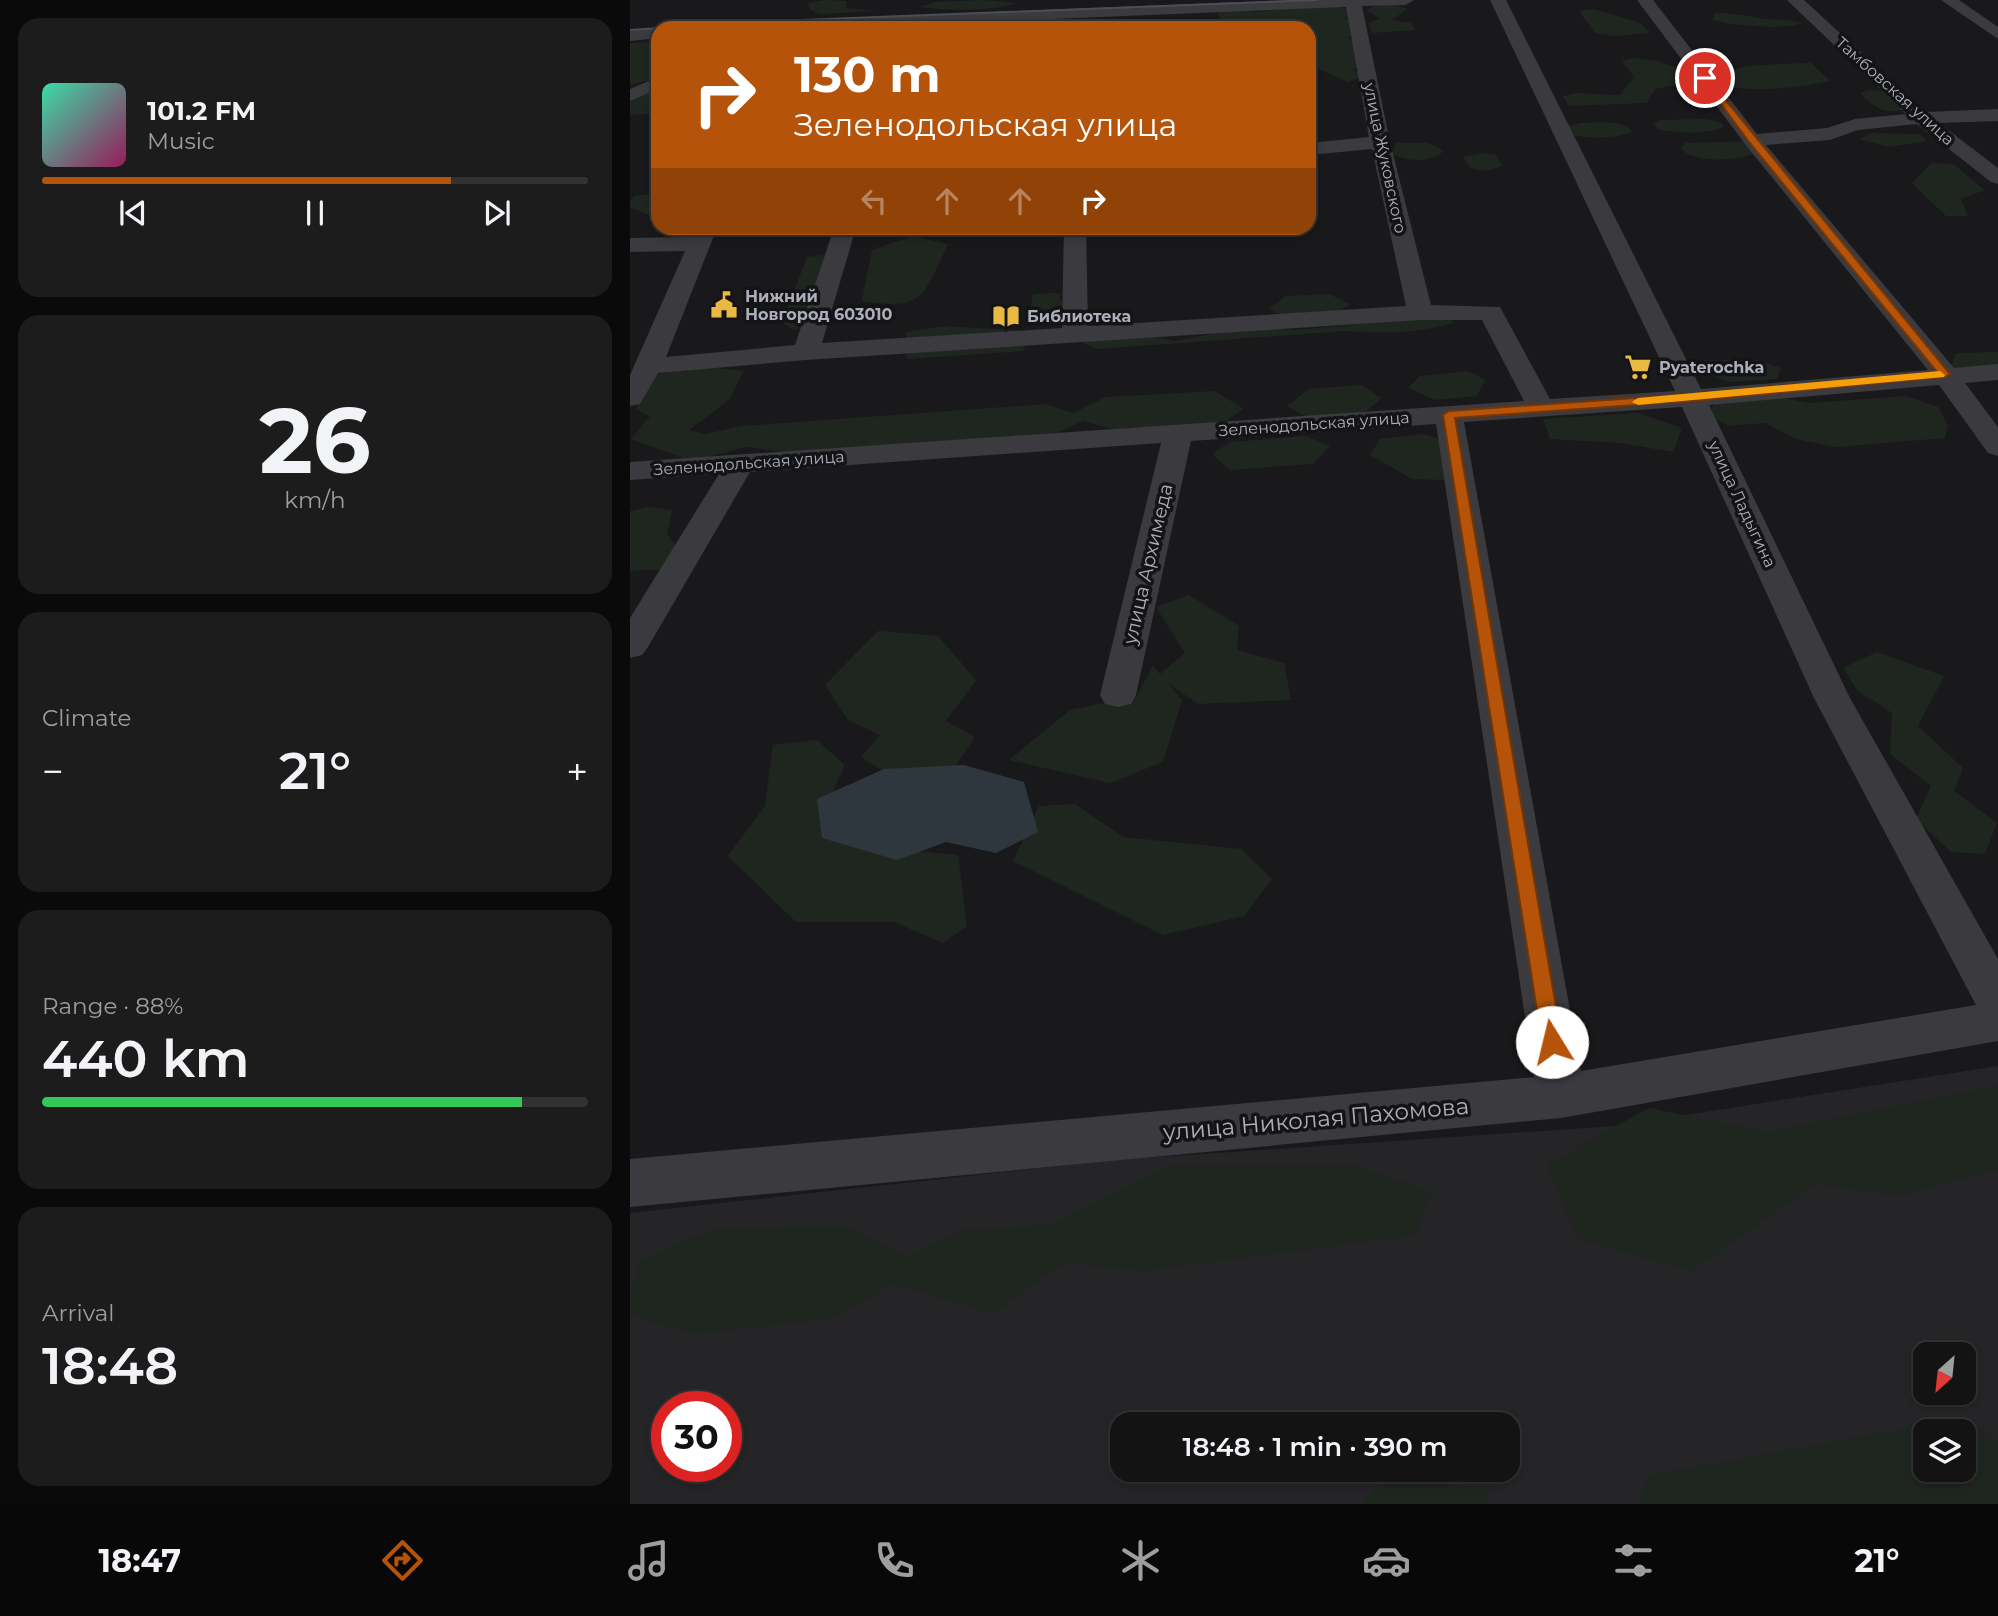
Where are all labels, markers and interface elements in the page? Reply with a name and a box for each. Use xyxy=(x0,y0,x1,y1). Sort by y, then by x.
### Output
street label: Тамбовская улица xyxy=(1832,33,1958,149)
text: 130 m xyxy=(794,45,941,104)
pin xyxy=(1675,48,1735,108)
icon: right xyxy=(679,49,770,140)
icon: arrive xyxy=(1686,59,1724,97)
street label: улица Жуковского xyxy=(1360,80,1410,235)
text: 101.2 FM xyxy=(147,95,256,127)
text: Зеленодольская улица xyxy=(794,105,1177,144)
text: Music xyxy=(147,127,215,155)
icon: left xyxy=(855,182,893,220)
icon: ahead xyxy=(928,182,966,220)
icon: ahead xyxy=(1001,182,1039,220)
icon: right xyxy=(1074,182,1112,220)
icon: previous xyxy=(114,194,152,232)
icon: pause xyxy=(296,194,334,232)
icon: next xyxy=(478,194,516,232)
place label: Нижний Новгород 603010 xyxy=(745,287,892,324)
public building icon: Нижний Новгород 603010 xyxy=(709,290,739,320)
library icon: Библиотека xyxy=(991,301,1021,331)
place label: Библиотека xyxy=(1027,307,1131,326)
supermarket icon: Pyaterochka xyxy=(1623,352,1653,382)
place label: Pyaterochka xyxy=(1659,358,1764,377)
text: 26 xyxy=(259,385,371,496)
street label: Зеленодольская улица xyxy=(1218,408,1410,440)
street label: улица Ладыгина xyxy=(1704,437,1780,570)
street label: Зеленодольская улица xyxy=(653,447,845,479)
street label: улица Архимеда xyxy=(1118,481,1178,648)
text: km/h xyxy=(284,486,346,514)
text: Climate xyxy=(42,704,131,732)
text: 21° xyxy=(279,739,351,802)
text: − xyxy=(42,748,64,795)
text: + xyxy=(566,748,588,795)
text: Range · 88% xyxy=(42,992,183,1020)
position arrow xyxy=(1515,1005,1589,1079)
text: 440 km xyxy=(42,1027,249,1090)
street label: улица Николая Пахомова xyxy=(1161,1092,1470,1146)
text: Arrival xyxy=(42,1299,115,1327)
text: 18:48 xyxy=(42,1334,178,1397)
north arrow xyxy=(1913,1342,1976,1405)
map controls xyxy=(1913,1342,1976,1482)
speed limit sign: 30 xyxy=(651,1391,742,1482)
button: layers xyxy=(1913,1419,1976,1482)
text: 18:48 · 1 min · 390 m xyxy=(1183,1431,1447,1463)
icon: directions xyxy=(378,1536,427,1585)
icon: music xyxy=(624,1536,673,1585)
icon: phone xyxy=(870,1536,919,1585)
icon: climate xyxy=(1116,1536,1165,1585)
icon: car xyxy=(1362,1536,1411,1585)
icon: filters xyxy=(1609,1536,1658,1585)
text: 18:47 xyxy=(99,1541,181,1580)
text: 21° xyxy=(1855,1541,1899,1580)

